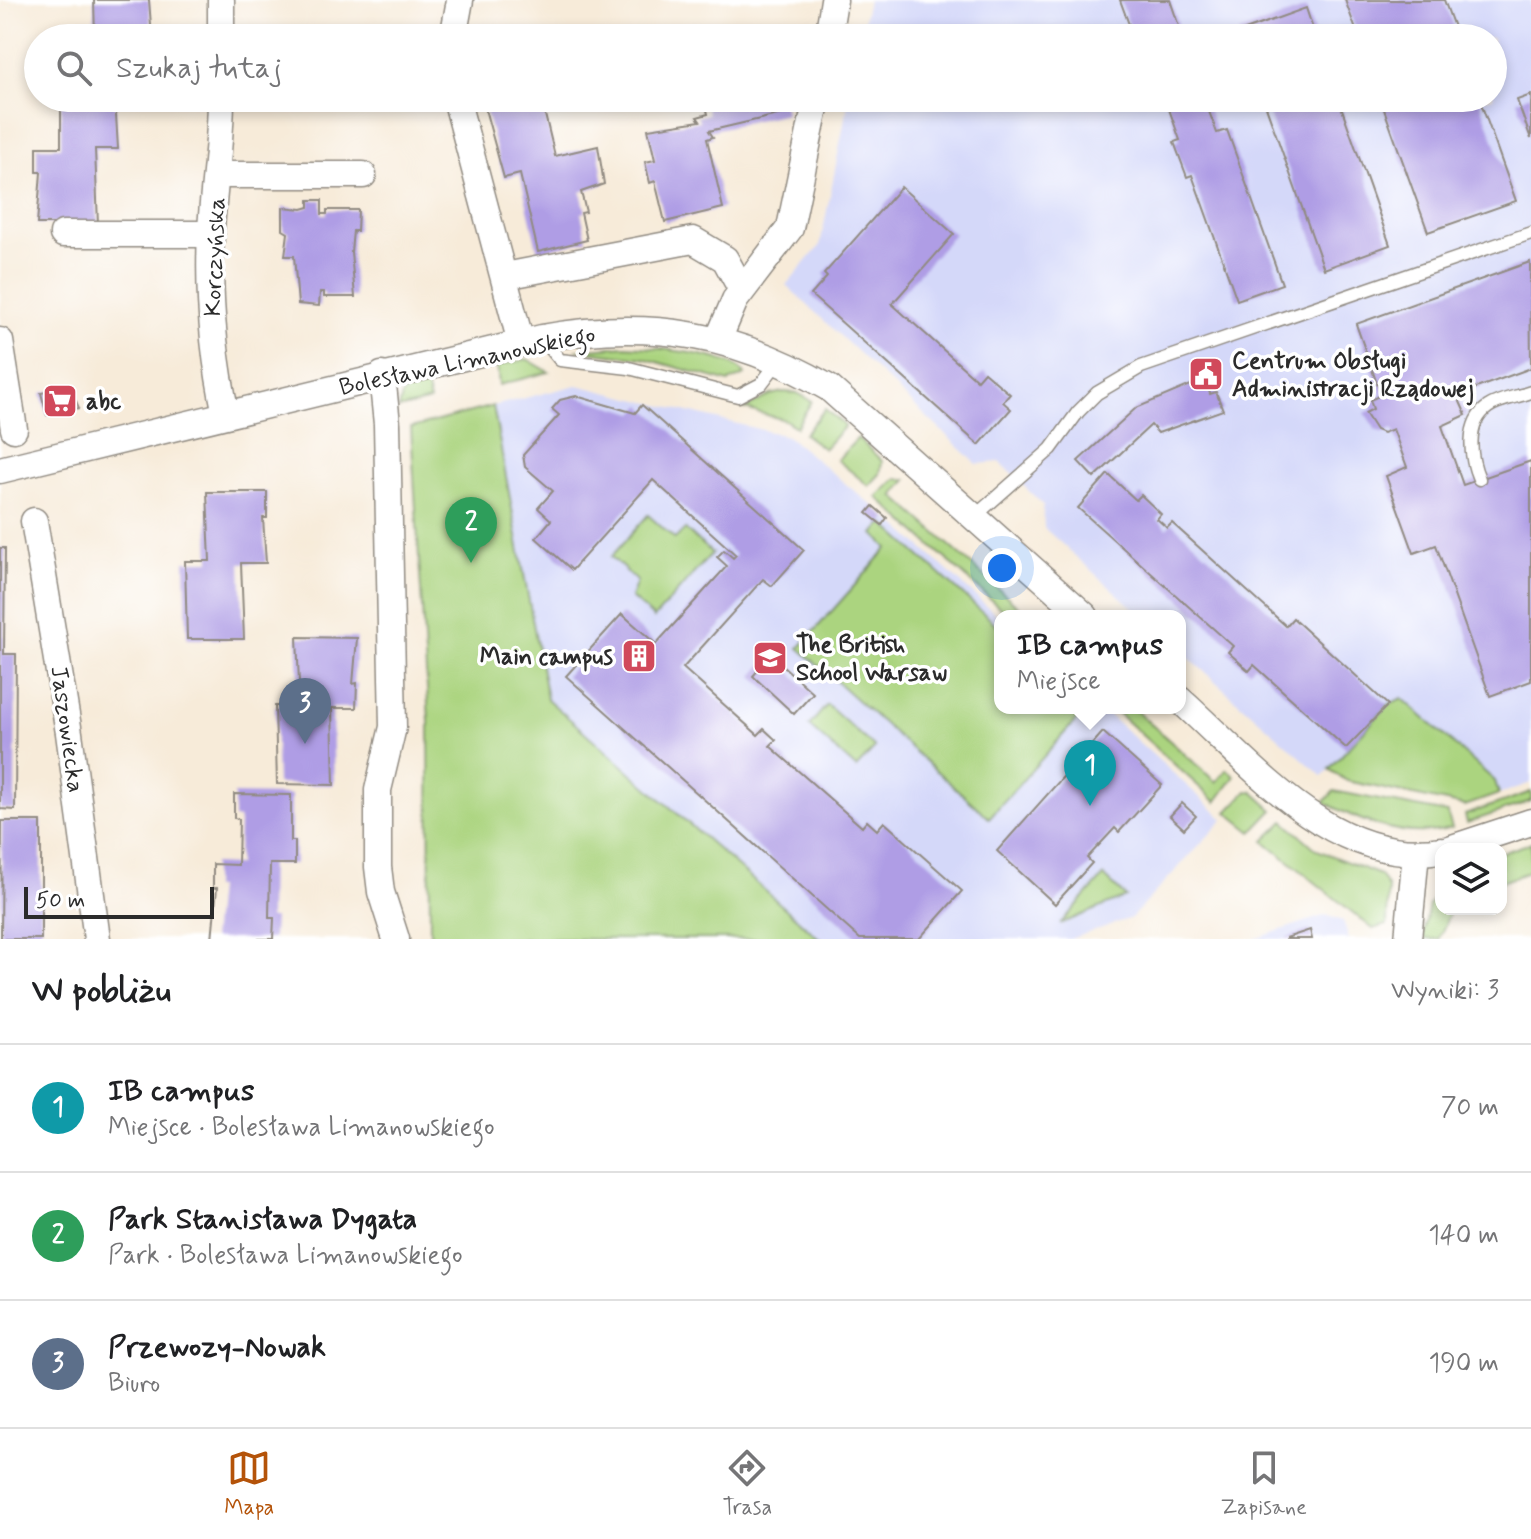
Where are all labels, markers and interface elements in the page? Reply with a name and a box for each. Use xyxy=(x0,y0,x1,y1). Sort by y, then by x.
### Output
search box xyxy=(24,24,1507,112)
icon: search xyxy=(52,46,96,90)
text: Szukaj tutaj xyxy=(116,49,282,88)
street label: Korczyńska xyxy=(198,197,233,317)
street label: Bolesława Limanowskiego xyxy=(336,319,599,407)
place label: Centrum Obsługi Administracji Rządowej xyxy=(1232,346,1474,406)
public building icon: Centrum Obsługi Administracji Rządowej xyxy=(1187,355,1225,393)
supermarket icon: abc xyxy=(41,382,79,420)
place label: abc xyxy=(86,387,121,418)
pin: 2 xyxy=(445,497,497,563)
your location xyxy=(982,548,1022,588)
popup xyxy=(994,610,1186,714)
text: IB campus xyxy=(1017,626,1163,665)
place label: The British School Warsaw xyxy=(796,630,947,689)
building icon: Main campus xyxy=(620,637,658,675)
school or university icon: The British School Warsaw xyxy=(751,639,789,677)
place label: Main campus xyxy=(480,642,614,673)
street label: Jaszowiecka xyxy=(42,664,91,795)
text: Miejsce xyxy=(1017,665,1100,699)
pin: 3 xyxy=(279,678,331,744)
pin: 1 xyxy=(1064,740,1116,806)
map controls xyxy=(1435,843,1507,915)
button: layers xyxy=(1435,843,1507,915)
scale bar xyxy=(24,883,214,919)
text: 50 m xyxy=(36,887,85,915)
text: W pobliżu xyxy=(32,969,171,1014)
text: Wyniki: 3 xyxy=(1391,974,1499,1008)
text: IB campus xyxy=(108,1072,254,1111)
text: 1 xyxy=(52,1091,64,1125)
text: 70 m xyxy=(1441,1091,1499,1125)
text: Miejsce · Bolesława Limanowskiego xyxy=(108,1111,494,1145)
text: Park Stanisława Dygata xyxy=(108,1200,417,1239)
text: 2 xyxy=(52,1219,64,1253)
text: 140 m xyxy=(1428,1219,1499,1253)
text: Park · Bolesława Limanowskiego xyxy=(108,1239,463,1273)
text: Przewozy-Nowak xyxy=(108,1328,326,1367)
text: 3 xyxy=(52,1347,64,1381)
text: 190 m xyxy=(1429,1347,1499,1381)
text: Biuro xyxy=(108,1367,160,1401)
tab: Mapa xyxy=(224,1446,274,1522)
tab: Trasa xyxy=(723,1446,772,1522)
tab: Zapisane xyxy=(1221,1446,1307,1522)

